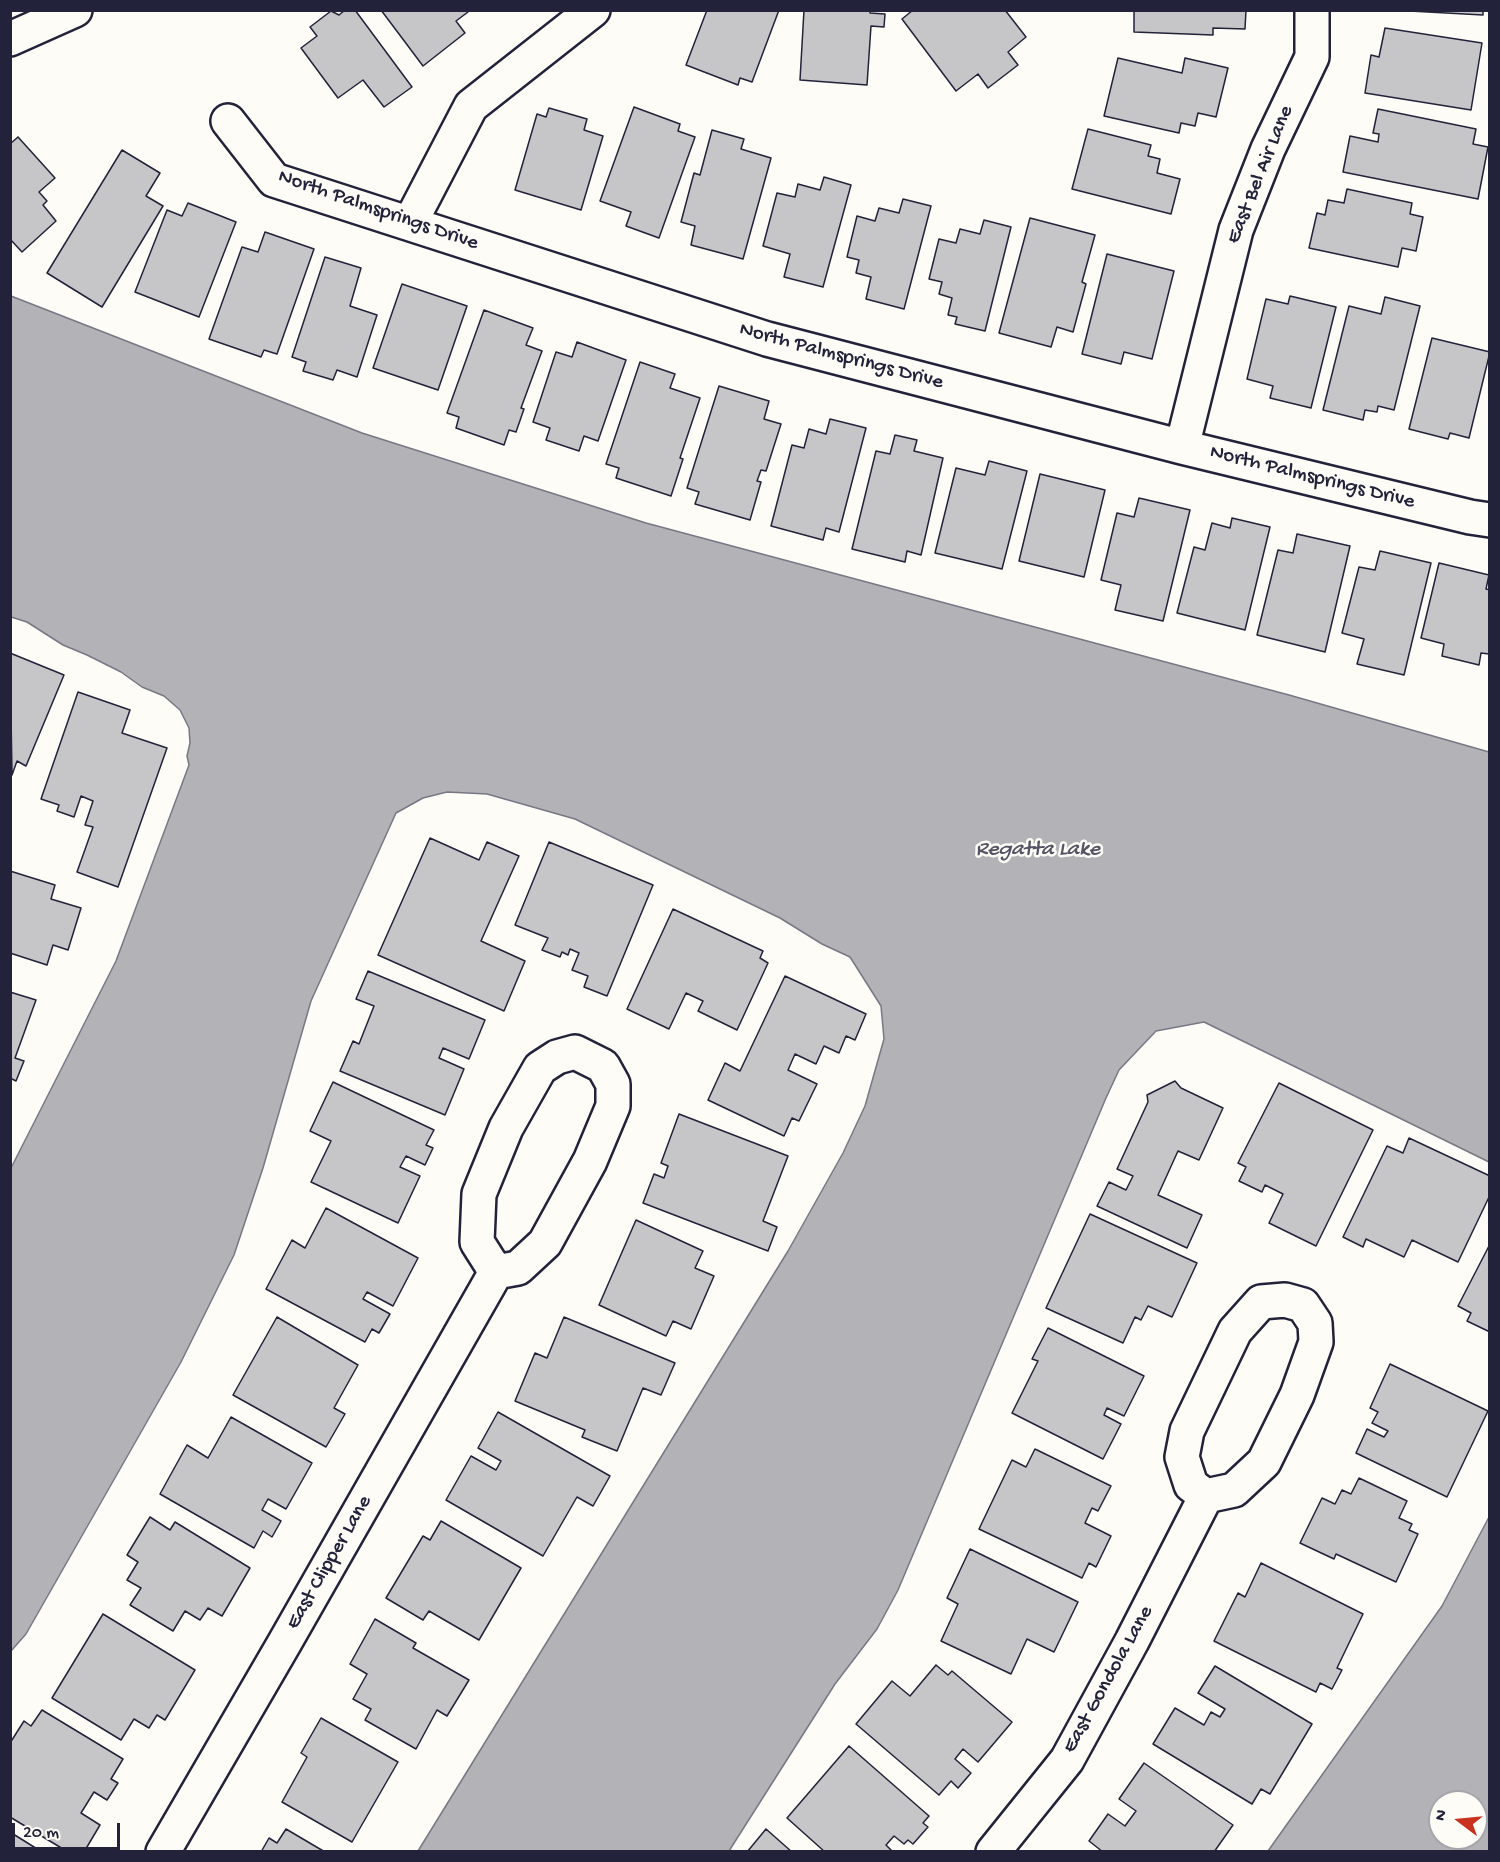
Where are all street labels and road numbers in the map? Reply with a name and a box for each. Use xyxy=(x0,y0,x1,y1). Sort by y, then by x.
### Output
street label: East Bel Air Lane xyxy=(1222,102,1300,248)
street label: North Palmsprings Drive xyxy=(275,165,481,257)
street label: North Palmsprings Drive xyxy=(736,318,946,396)
street label: North Palmsprings Drive xyxy=(1207,440,1417,516)
street label: East Clipper Lane xyxy=(281,1491,379,1635)
street label: East Gondola Lane xyxy=(1058,1602,1160,1758)

